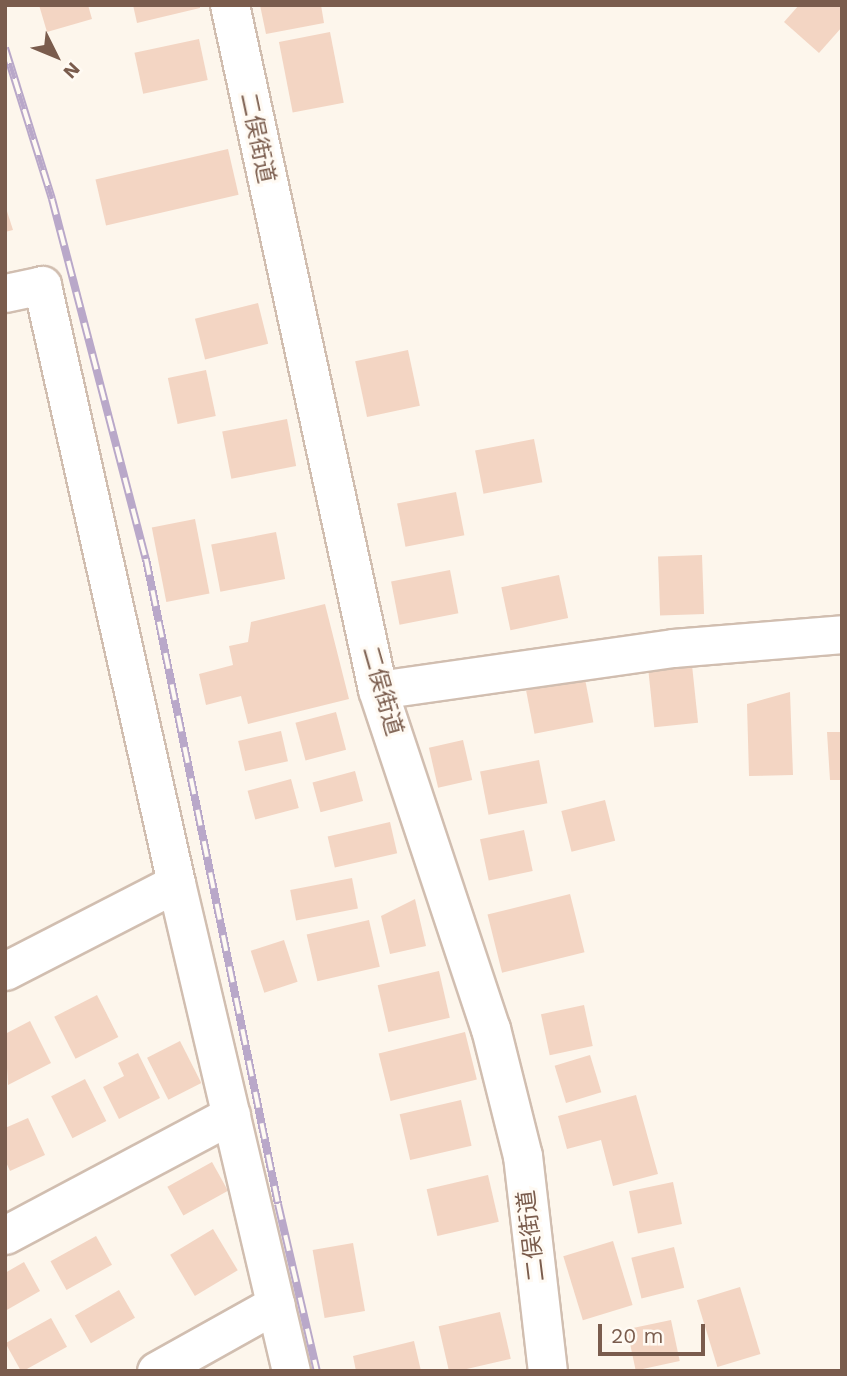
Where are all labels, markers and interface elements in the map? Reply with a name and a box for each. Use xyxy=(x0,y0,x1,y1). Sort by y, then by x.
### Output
north arrow xyxy=(21,21,91,91)
text: N xyxy=(59,58,85,84)
street label: 二俣街道 xyxy=(234,90,280,186)
street label: 二俣街道 xyxy=(356,643,408,739)
street label: 二俣街道 xyxy=(513,1189,551,1283)
scale bar xyxy=(602,1310,709,1354)
text: 20 m xyxy=(611,1323,663,1348)

